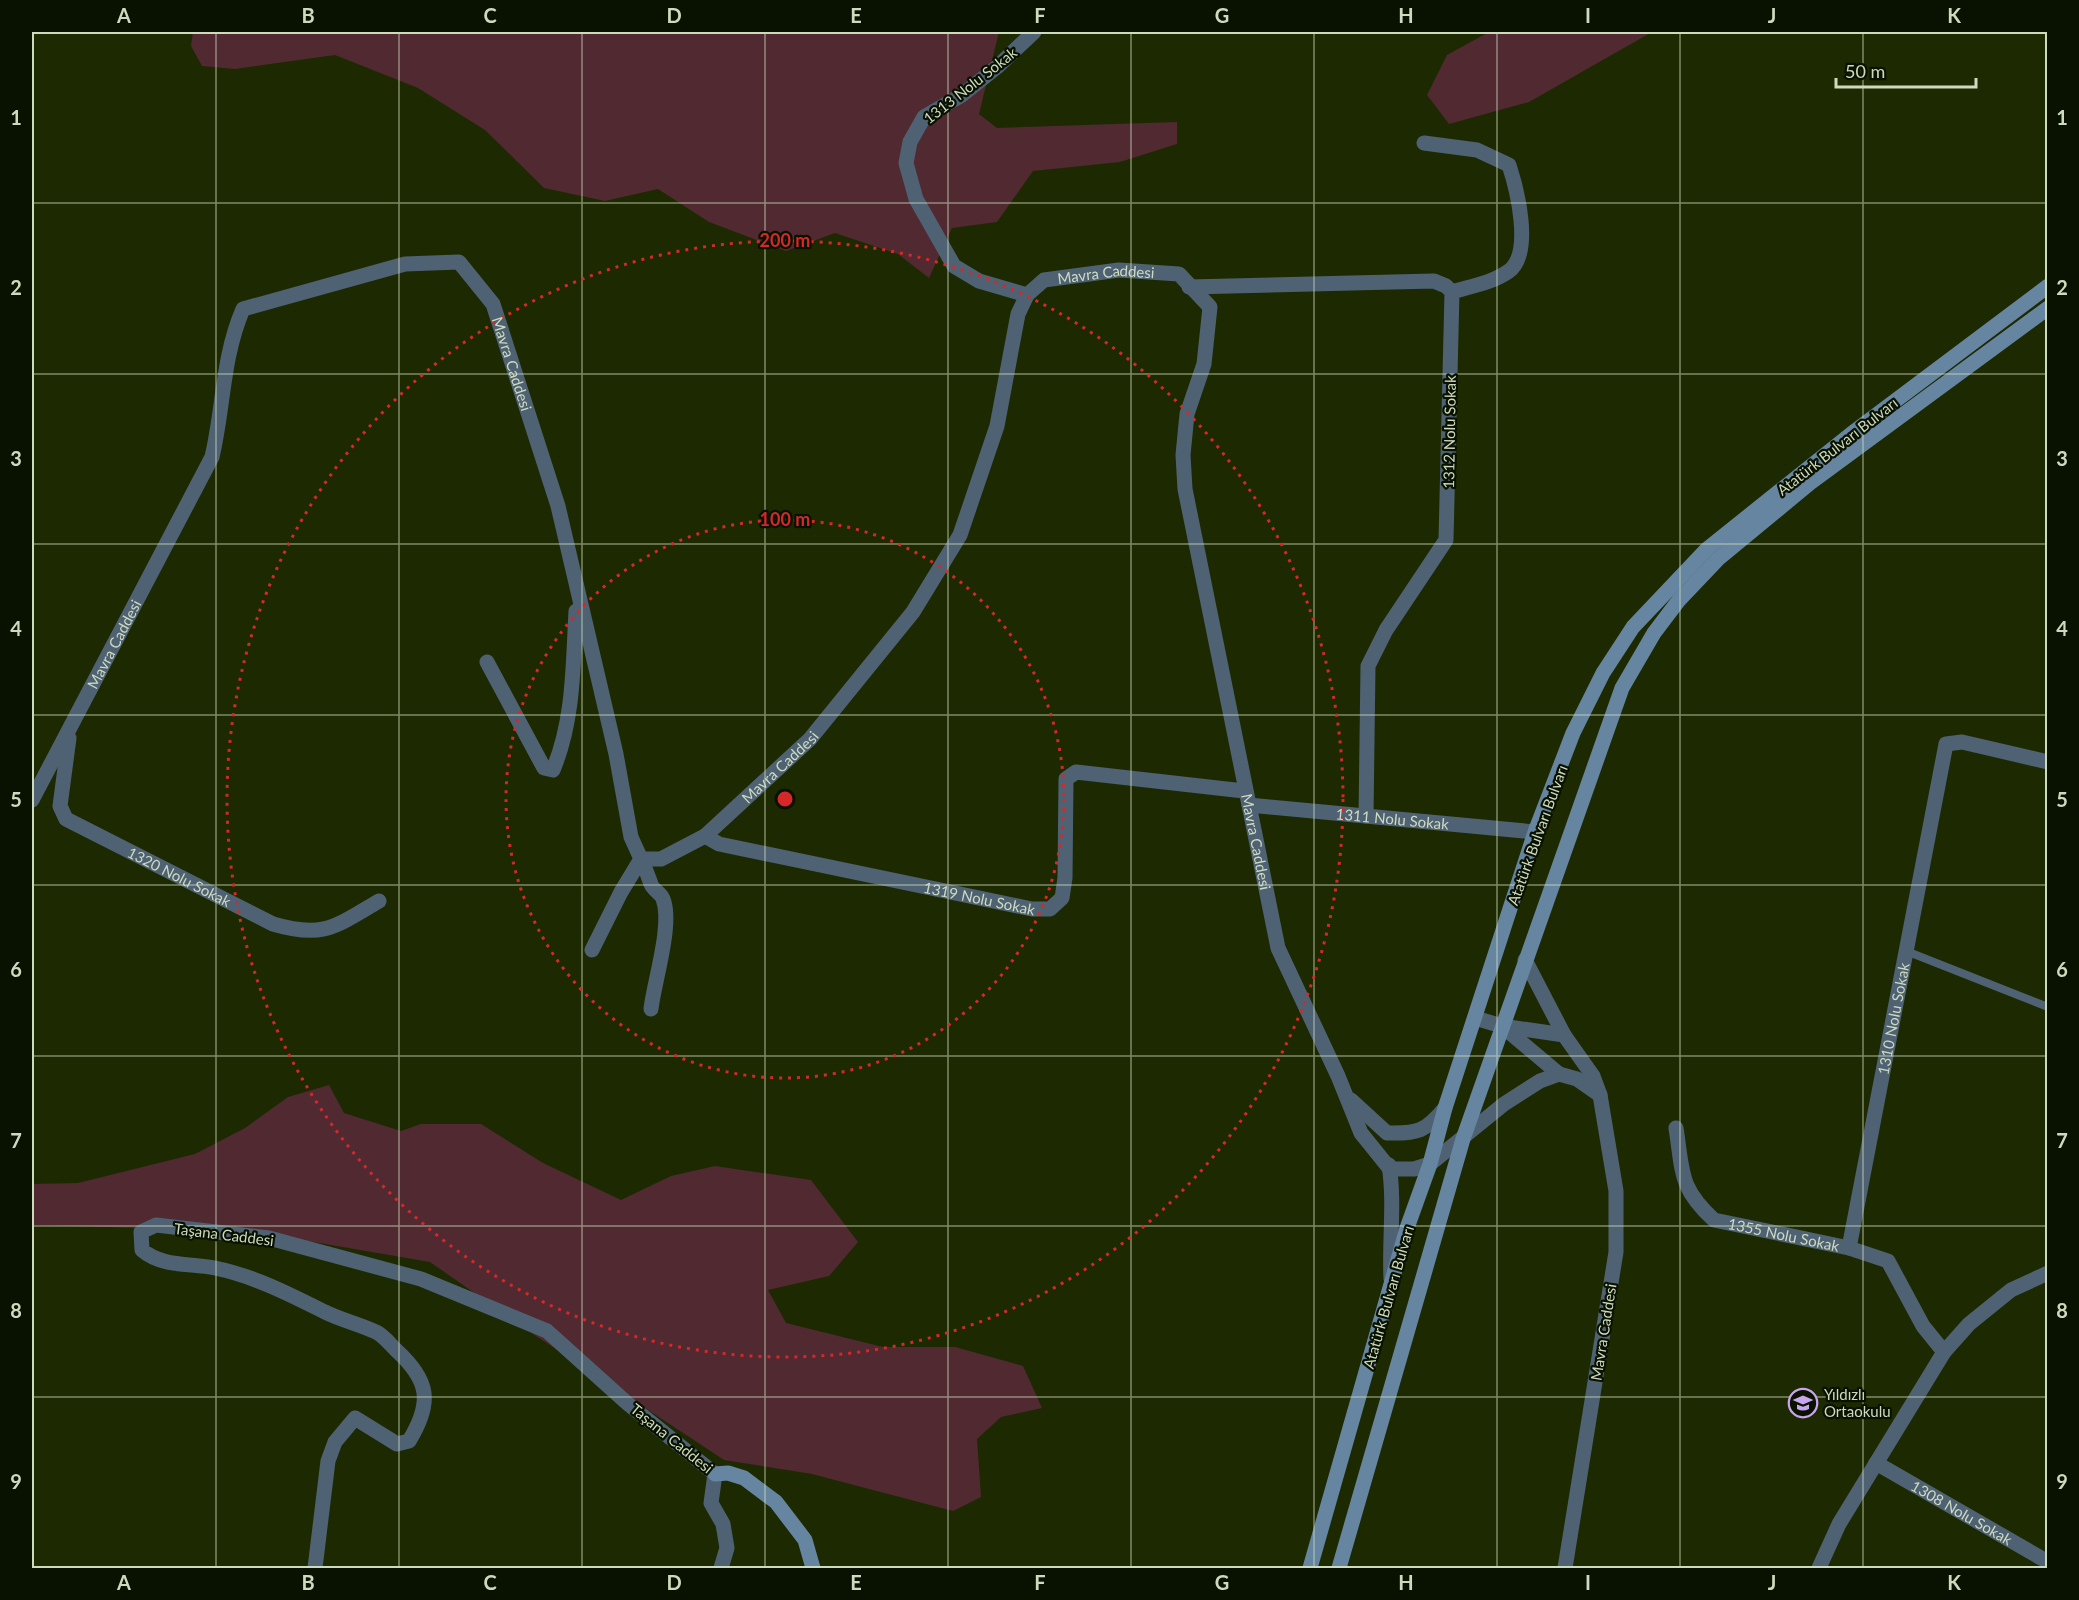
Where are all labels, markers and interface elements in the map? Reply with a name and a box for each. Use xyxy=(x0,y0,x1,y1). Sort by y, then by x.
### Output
text: A xyxy=(116,3,131,27)
text: B xyxy=(301,3,315,27)
text: C xyxy=(483,3,497,27)
text: D xyxy=(666,3,682,27)
text: E xyxy=(850,3,862,27)
text: F xyxy=(1034,3,1046,27)
text: G xyxy=(1215,3,1229,27)
text: H xyxy=(1398,3,1414,27)
text: I xyxy=(1585,3,1591,27)
text: J xyxy=(1768,3,1776,27)
text: K xyxy=(1947,3,1961,27)
street label: 1313 Nolu Sokak xyxy=(920,43,1021,127)
scale bar xyxy=(1836,51,1976,89)
text: 50 m xyxy=(1845,60,1885,82)
text: 1 xyxy=(10,105,22,129)
text: 1 xyxy=(2056,105,2068,129)
text: 200 m xyxy=(760,229,810,251)
street label: Mavra Caddesi xyxy=(1056,261,1155,287)
text: 2 xyxy=(10,275,22,299)
text: 2 xyxy=(2056,275,2068,299)
street label: Mavra Caddesi xyxy=(489,315,536,413)
street label: 1312 Nolu Sokak xyxy=(1439,375,1459,489)
street label: Atatürk Bulvarı Bulvarı xyxy=(1773,393,1901,499)
text: 3 xyxy=(10,446,22,470)
text: 3 xyxy=(2056,446,2068,470)
text: 100 m xyxy=(760,508,810,530)
street label: Mavra Caddesi xyxy=(83,597,144,692)
text: 4 xyxy=(10,616,22,640)
text: 4 xyxy=(2056,616,2068,640)
street label: Mavra Caddesi xyxy=(738,727,822,807)
street label: Atatürk Bulvarı Bulvarı xyxy=(1503,762,1571,908)
text: 5 xyxy=(10,787,22,811)
text: 5 xyxy=(2056,787,2068,811)
centre of rings xyxy=(775,789,795,809)
street label: Mavra Caddesi xyxy=(1238,792,1275,891)
street label: 1311 Nolu Sokak xyxy=(1335,804,1450,833)
street label: 1320 Nolu Sokak xyxy=(125,843,234,910)
street label: 1319 Nolu Sokak xyxy=(922,878,1037,918)
text: 6 xyxy=(10,957,22,981)
text: 6 xyxy=(2056,957,2068,981)
street label: 1310 Nolu Sokak xyxy=(1874,961,1913,1076)
text: 7 xyxy=(10,1128,22,1152)
text: 7 xyxy=(2056,1128,2068,1152)
street label: 1355 Nolu Sokak xyxy=(1726,1214,1841,1255)
street label: Taşana Caddesi xyxy=(173,1219,275,1249)
street label: Atatürk Bulvarı Bulvarı xyxy=(1359,1223,1417,1371)
street label: Mavra Caddesi xyxy=(1586,1282,1620,1382)
text: 8 xyxy=(10,1298,22,1322)
text: 8 xyxy=(2056,1298,2068,1322)
place label: Yıldızlı Ortaokulu xyxy=(1824,1385,1891,1420)
school or university icon: Yıldızlı Ortaokulu xyxy=(1787,1387,1819,1419)
street label: Taşana Caddesi xyxy=(627,1399,717,1477)
text: 9 xyxy=(10,1469,22,1493)
text: 9 xyxy=(2056,1469,2068,1493)
street label: 1308 Nolu Sokak xyxy=(1908,1476,2016,1549)
text: A xyxy=(116,1570,131,1594)
text: B xyxy=(301,1570,315,1594)
text: C xyxy=(483,1570,497,1594)
text: D xyxy=(666,1570,682,1594)
text: E xyxy=(850,1570,862,1594)
text: F xyxy=(1034,1570,1046,1594)
text: G xyxy=(1215,1570,1229,1594)
text: H xyxy=(1398,1570,1414,1594)
text: I xyxy=(1585,1570,1591,1594)
text: J xyxy=(1768,1570,1776,1594)
text: K xyxy=(1947,1570,1961,1594)

